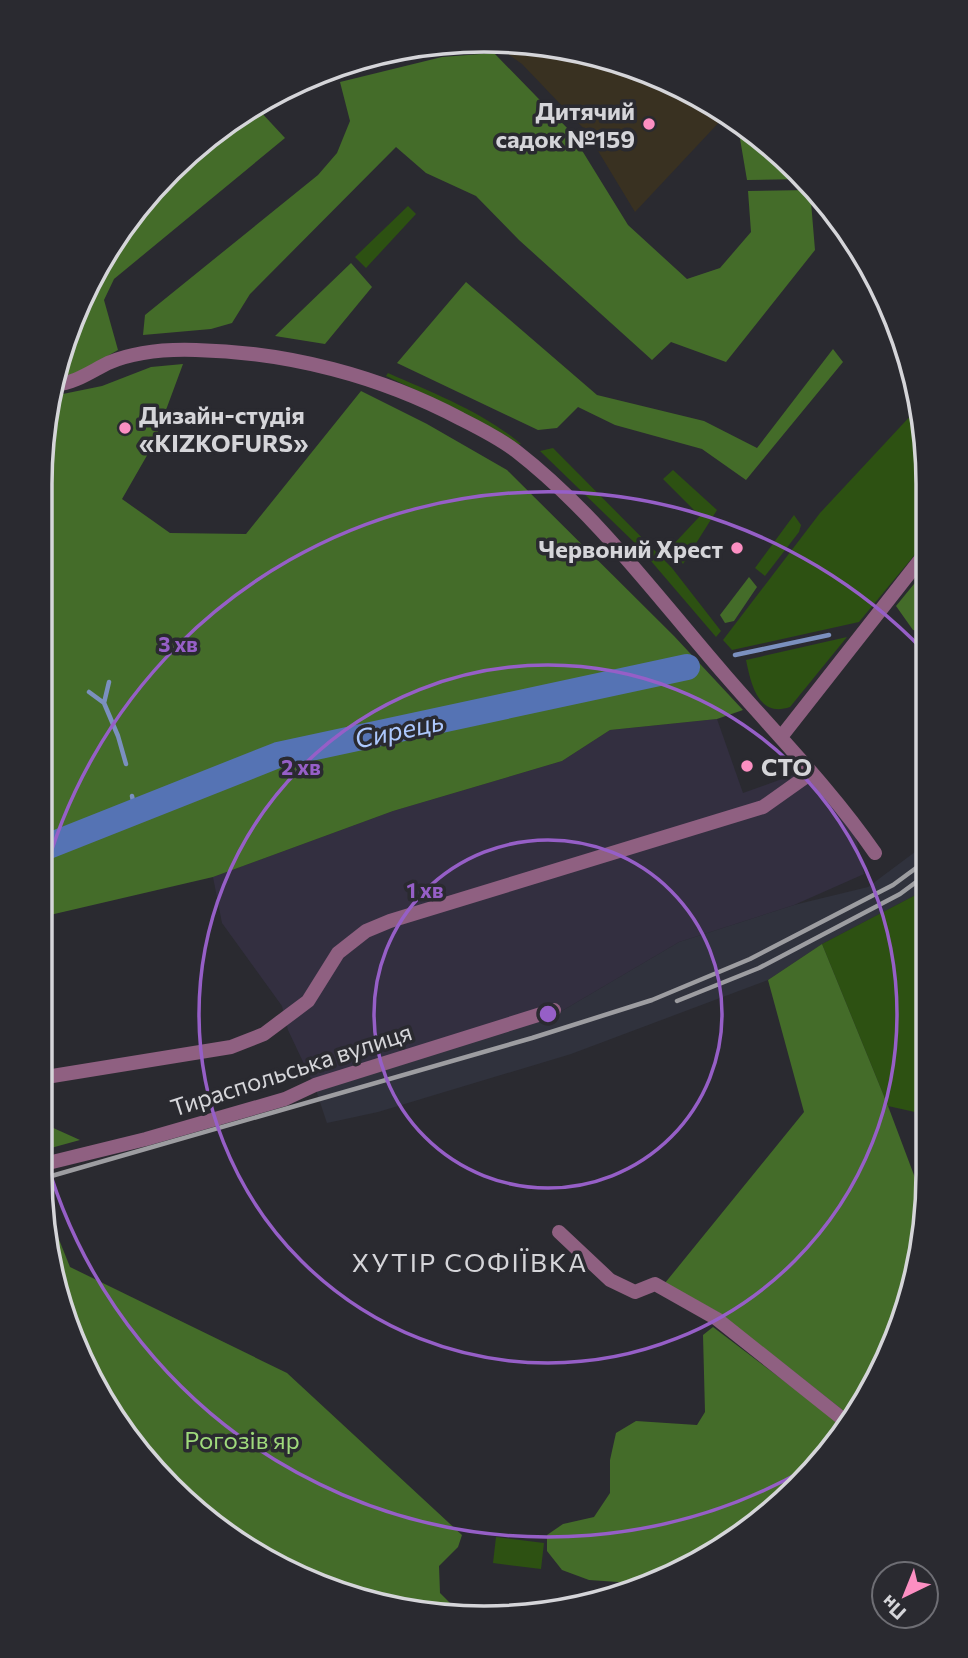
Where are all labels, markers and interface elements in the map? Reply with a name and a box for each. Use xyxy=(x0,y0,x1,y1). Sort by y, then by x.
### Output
place label: Дитячий садок №159 xyxy=(495,96,635,153)
marker: Дитячий садок №159 xyxy=(641,116,657,132)
place label: Дизайн-студія «KIZKOFURS» xyxy=(139,400,308,457)
marker: Дизайн-студія «KIZKOFURS» xyxy=(117,420,133,436)
place label: Червоний Хрест xyxy=(539,534,723,563)
marker: Червоний Хрест xyxy=(729,540,745,556)
text: 3 хв xyxy=(158,631,198,656)
water label: Сирець xyxy=(352,704,446,754)
place label: СТО xyxy=(761,752,812,781)
text: 2 хв xyxy=(281,754,321,779)
marker: СТО xyxy=(739,758,755,774)
text: 1 хв xyxy=(407,877,443,902)
centre of rings xyxy=(536,1002,560,1026)
street label: Тираспольська вулиця xyxy=(167,1016,415,1122)
district label: ХУТІР СОФІЇВКА xyxy=(352,1246,588,1277)
park label: Рогозів яр xyxy=(184,1425,300,1454)
north arrow xyxy=(870,1560,940,1630)
text: Пн xyxy=(876,1591,910,1625)

